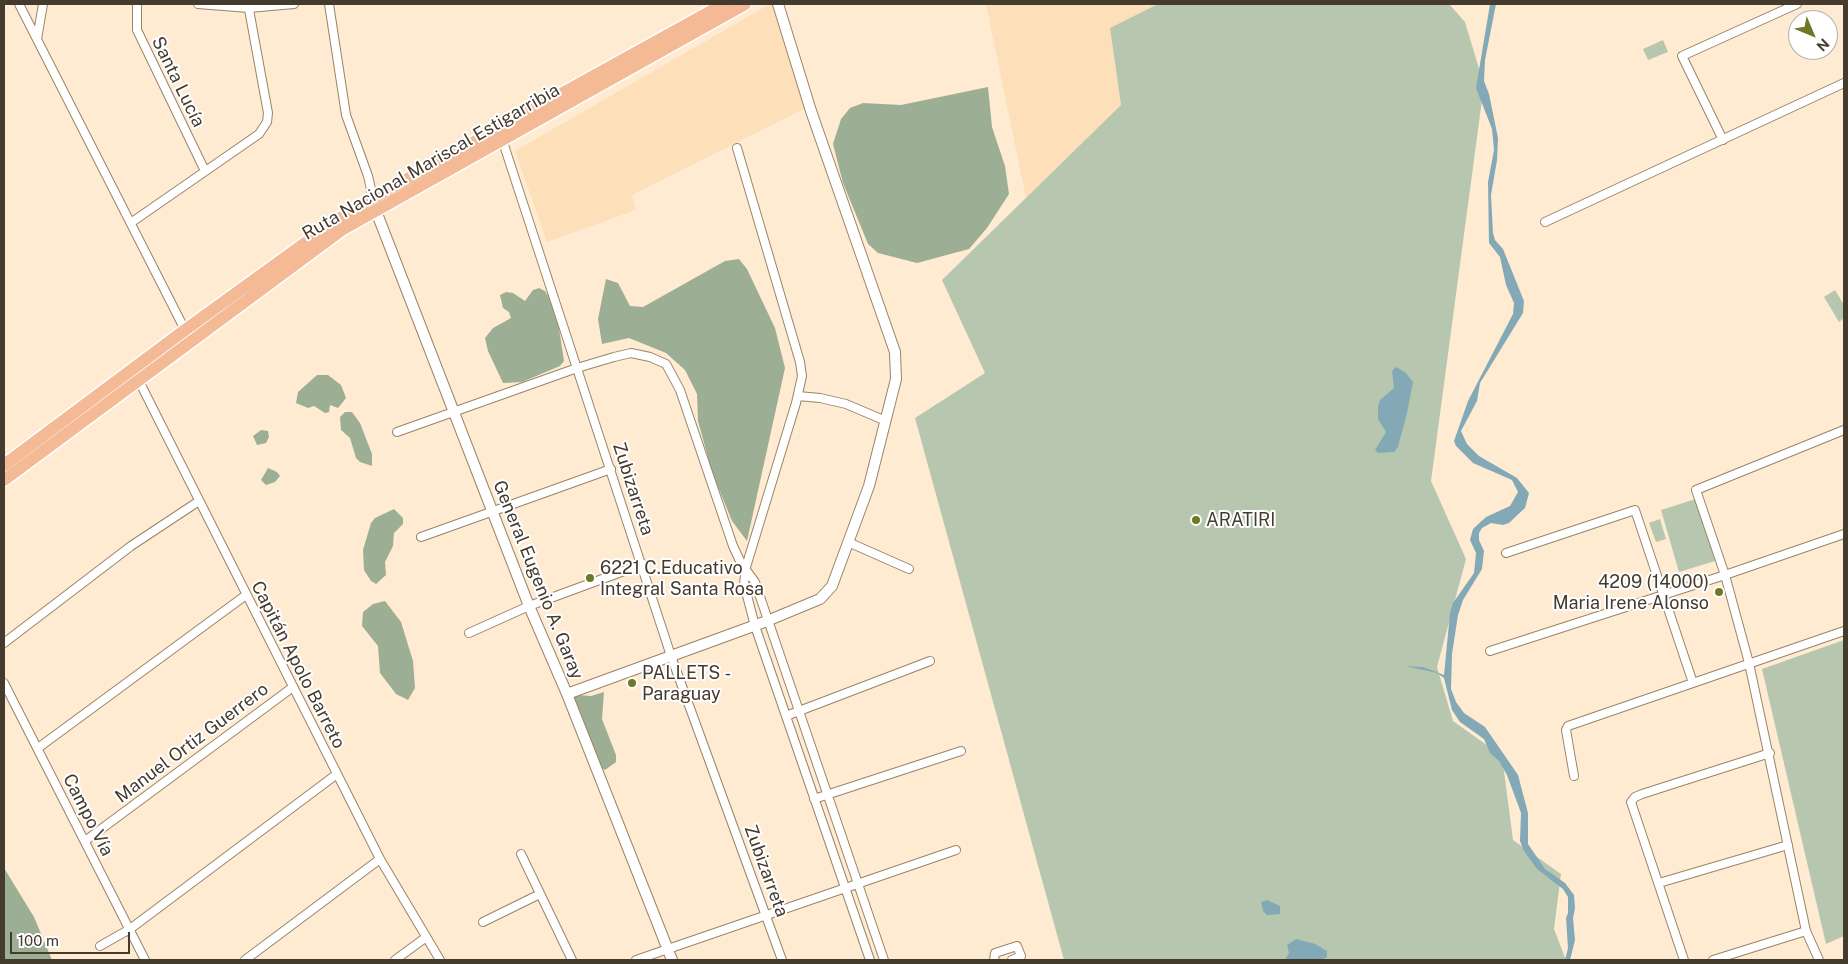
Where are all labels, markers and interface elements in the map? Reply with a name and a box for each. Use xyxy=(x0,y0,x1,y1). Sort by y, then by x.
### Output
north arrow xyxy=(1788,10,1838,60)
street label: Santa Lucía xyxy=(147,33,209,131)
text: N xyxy=(1813,35,1832,54)
street label: Ruta Nacional Mariscal Estigarribia xyxy=(298,79,564,245)
street label: Zubizarreta xyxy=(608,440,658,538)
street label: General Eugenio A. Garay xyxy=(488,477,588,683)
place label: ARATIRI xyxy=(1206,509,1275,531)
marker: ARATIRI xyxy=(1190,514,1202,526)
place label: 6221 C.Educativo Integral Santa Rosa xyxy=(600,557,764,600)
place label: 4209 (14000) Maria Irene Alonso xyxy=(1553,571,1709,614)
marker: 6221 C.Educativo Integral Santa Rosa xyxy=(584,572,596,584)
street label: Capitán Apolo Barreto xyxy=(246,578,350,752)
marker: 4209 (14000) Maria Irene Alonso xyxy=(1713,586,1725,598)
place label: PALLETS - Paraguay xyxy=(642,662,731,704)
marker: PALLETS - Paraguay xyxy=(626,677,638,689)
street label: Manuel Ortiz Guerrero xyxy=(111,678,273,808)
street label: Campo Vía xyxy=(58,770,118,860)
street label: Zubizarreta xyxy=(739,822,793,920)
scale bar xyxy=(12,922,132,954)
text: 100 m xyxy=(18,932,59,949)

